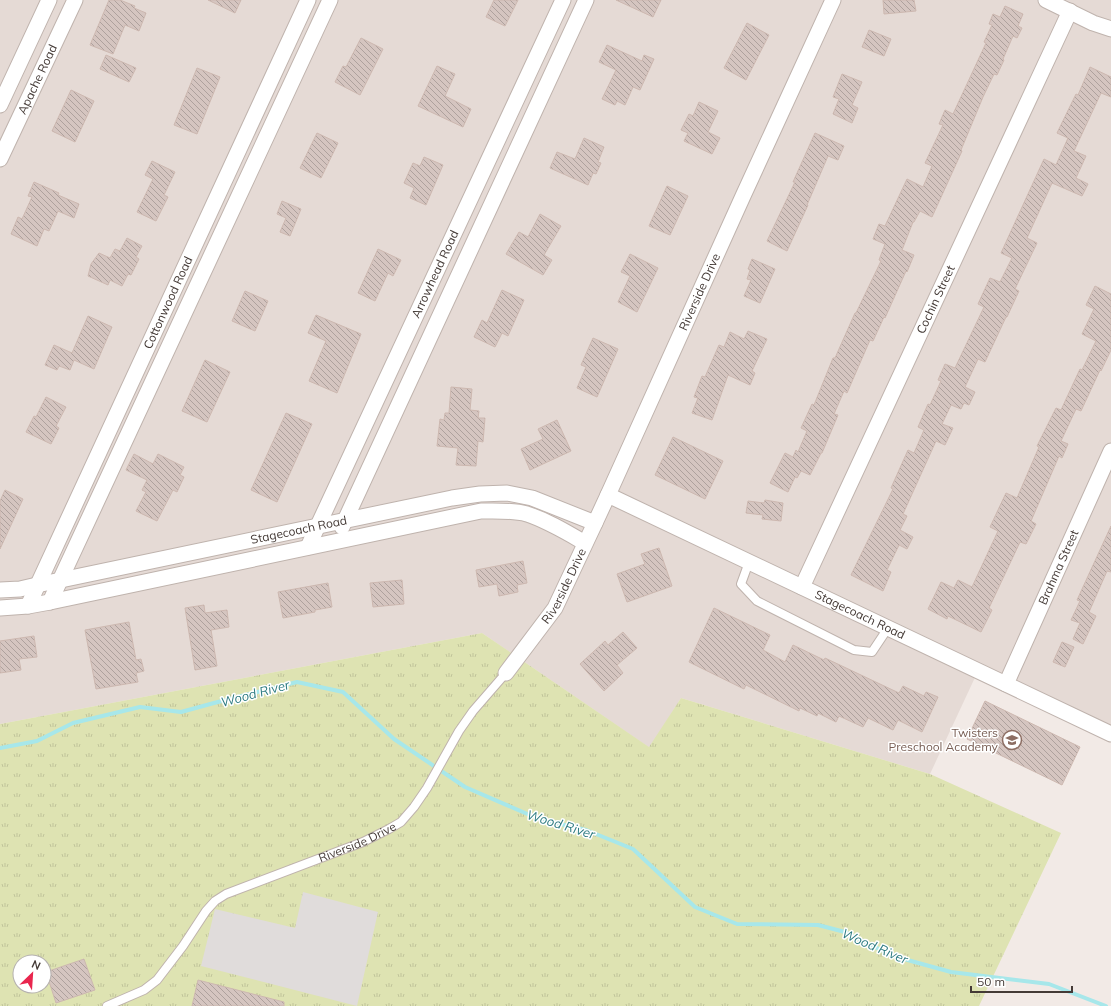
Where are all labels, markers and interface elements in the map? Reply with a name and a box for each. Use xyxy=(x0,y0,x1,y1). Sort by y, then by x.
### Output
street label: Apache Road xyxy=(14,42,60,116)
street label: Arrowhead Road xyxy=(408,228,462,320)
street label: Riverside Drive xyxy=(675,251,723,333)
street label: Cottonwood Road xyxy=(140,254,196,351)
street label: Cochin Street xyxy=(913,263,958,336)
street label: Stagecoach Road xyxy=(249,512,348,547)
street label: Brahma Street xyxy=(1035,527,1082,607)
street label: Riverside Drive xyxy=(538,546,589,627)
street label: Stagecoach Road xyxy=(813,586,908,642)
water label: Wood River xyxy=(219,676,292,710)
place label: Twisters Preschool Academy xyxy=(888,725,999,754)
school or university icon: Twisters Preschool Academy xyxy=(1001,729,1023,751)
water label: Wood River xyxy=(525,806,598,842)
street label: Riverside Drive xyxy=(316,819,399,865)
water label: Wood River xyxy=(839,925,912,968)
north arrow xyxy=(12,954,52,994)
text: N xyxy=(30,957,43,973)
scale bar xyxy=(971,968,1072,994)
text: 50 m xyxy=(977,974,1005,989)

